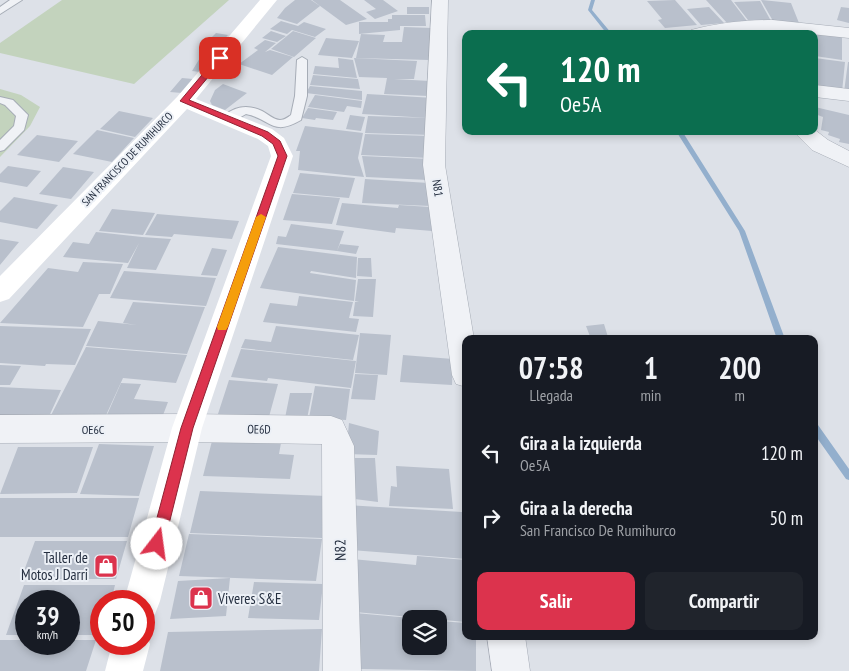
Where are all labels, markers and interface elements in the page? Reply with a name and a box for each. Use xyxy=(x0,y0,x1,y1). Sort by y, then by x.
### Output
pin xyxy=(199,37,241,79)
icon: arrive xyxy=(206,44,234,72)
text: 120 m xyxy=(560,46,641,92)
icon: left xyxy=(477,50,542,115)
text: Oe5A xyxy=(560,90,601,118)
street label: SAN FRANCISCO DE RUMIHURCO xyxy=(78,109,176,209)
street label: N81 xyxy=(429,178,447,198)
text: 07:58 xyxy=(519,348,584,387)
text: 1 xyxy=(644,348,658,387)
text: 200 xyxy=(718,348,761,387)
text: Llegada xyxy=(529,385,573,405)
text: min xyxy=(640,385,661,405)
text: m xyxy=(734,385,745,405)
street label: OE6D xyxy=(247,421,271,437)
street label: OE6C xyxy=(82,422,105,437)
text: Gira a la izquierda xyxy=(520,431,642,455)
icon: left xyxy=(477,439,505,467)
text: 120 m xyxy=(761,441,803,465)
text: Oe5A xyxy=(520,455,550,475)
text: Gira a la derecha xyxy=(520,496,633,520)
icon: right xyxy=(477,504,505,532)
text: 50 m xyxy=(770,506,803,530)
position arrow xyxy=(130,517,182,569)
text: San Francisco De Rumihurco xyxy=(520,520,676,540)
street label: N82 xyxy=(330,539,350,561)
place label: Taller de Motos J Darri xyxy=(21,548,88,584)
shop icon: Taller de Motos J Darri xyxy=(93,553,119,579)
button: Salir xyxy=(477,572,635,630)
button: Compartir xyxy=(645,572,803,630)
shop icon: Viveres S&E xyxy=(188,585,214,611)
place label: Viveres S&E xyxy=(217,589,281,608)
speed limit sign: 50 xyxy=(90,590,155,655)
text: 39 xyxy=(36,600,59,632)
map controls xyxy=(402,610,447,655)
button: layers xyxy=(402,610,447,655)
text: km/h xyxy=(37,627,58,642)

